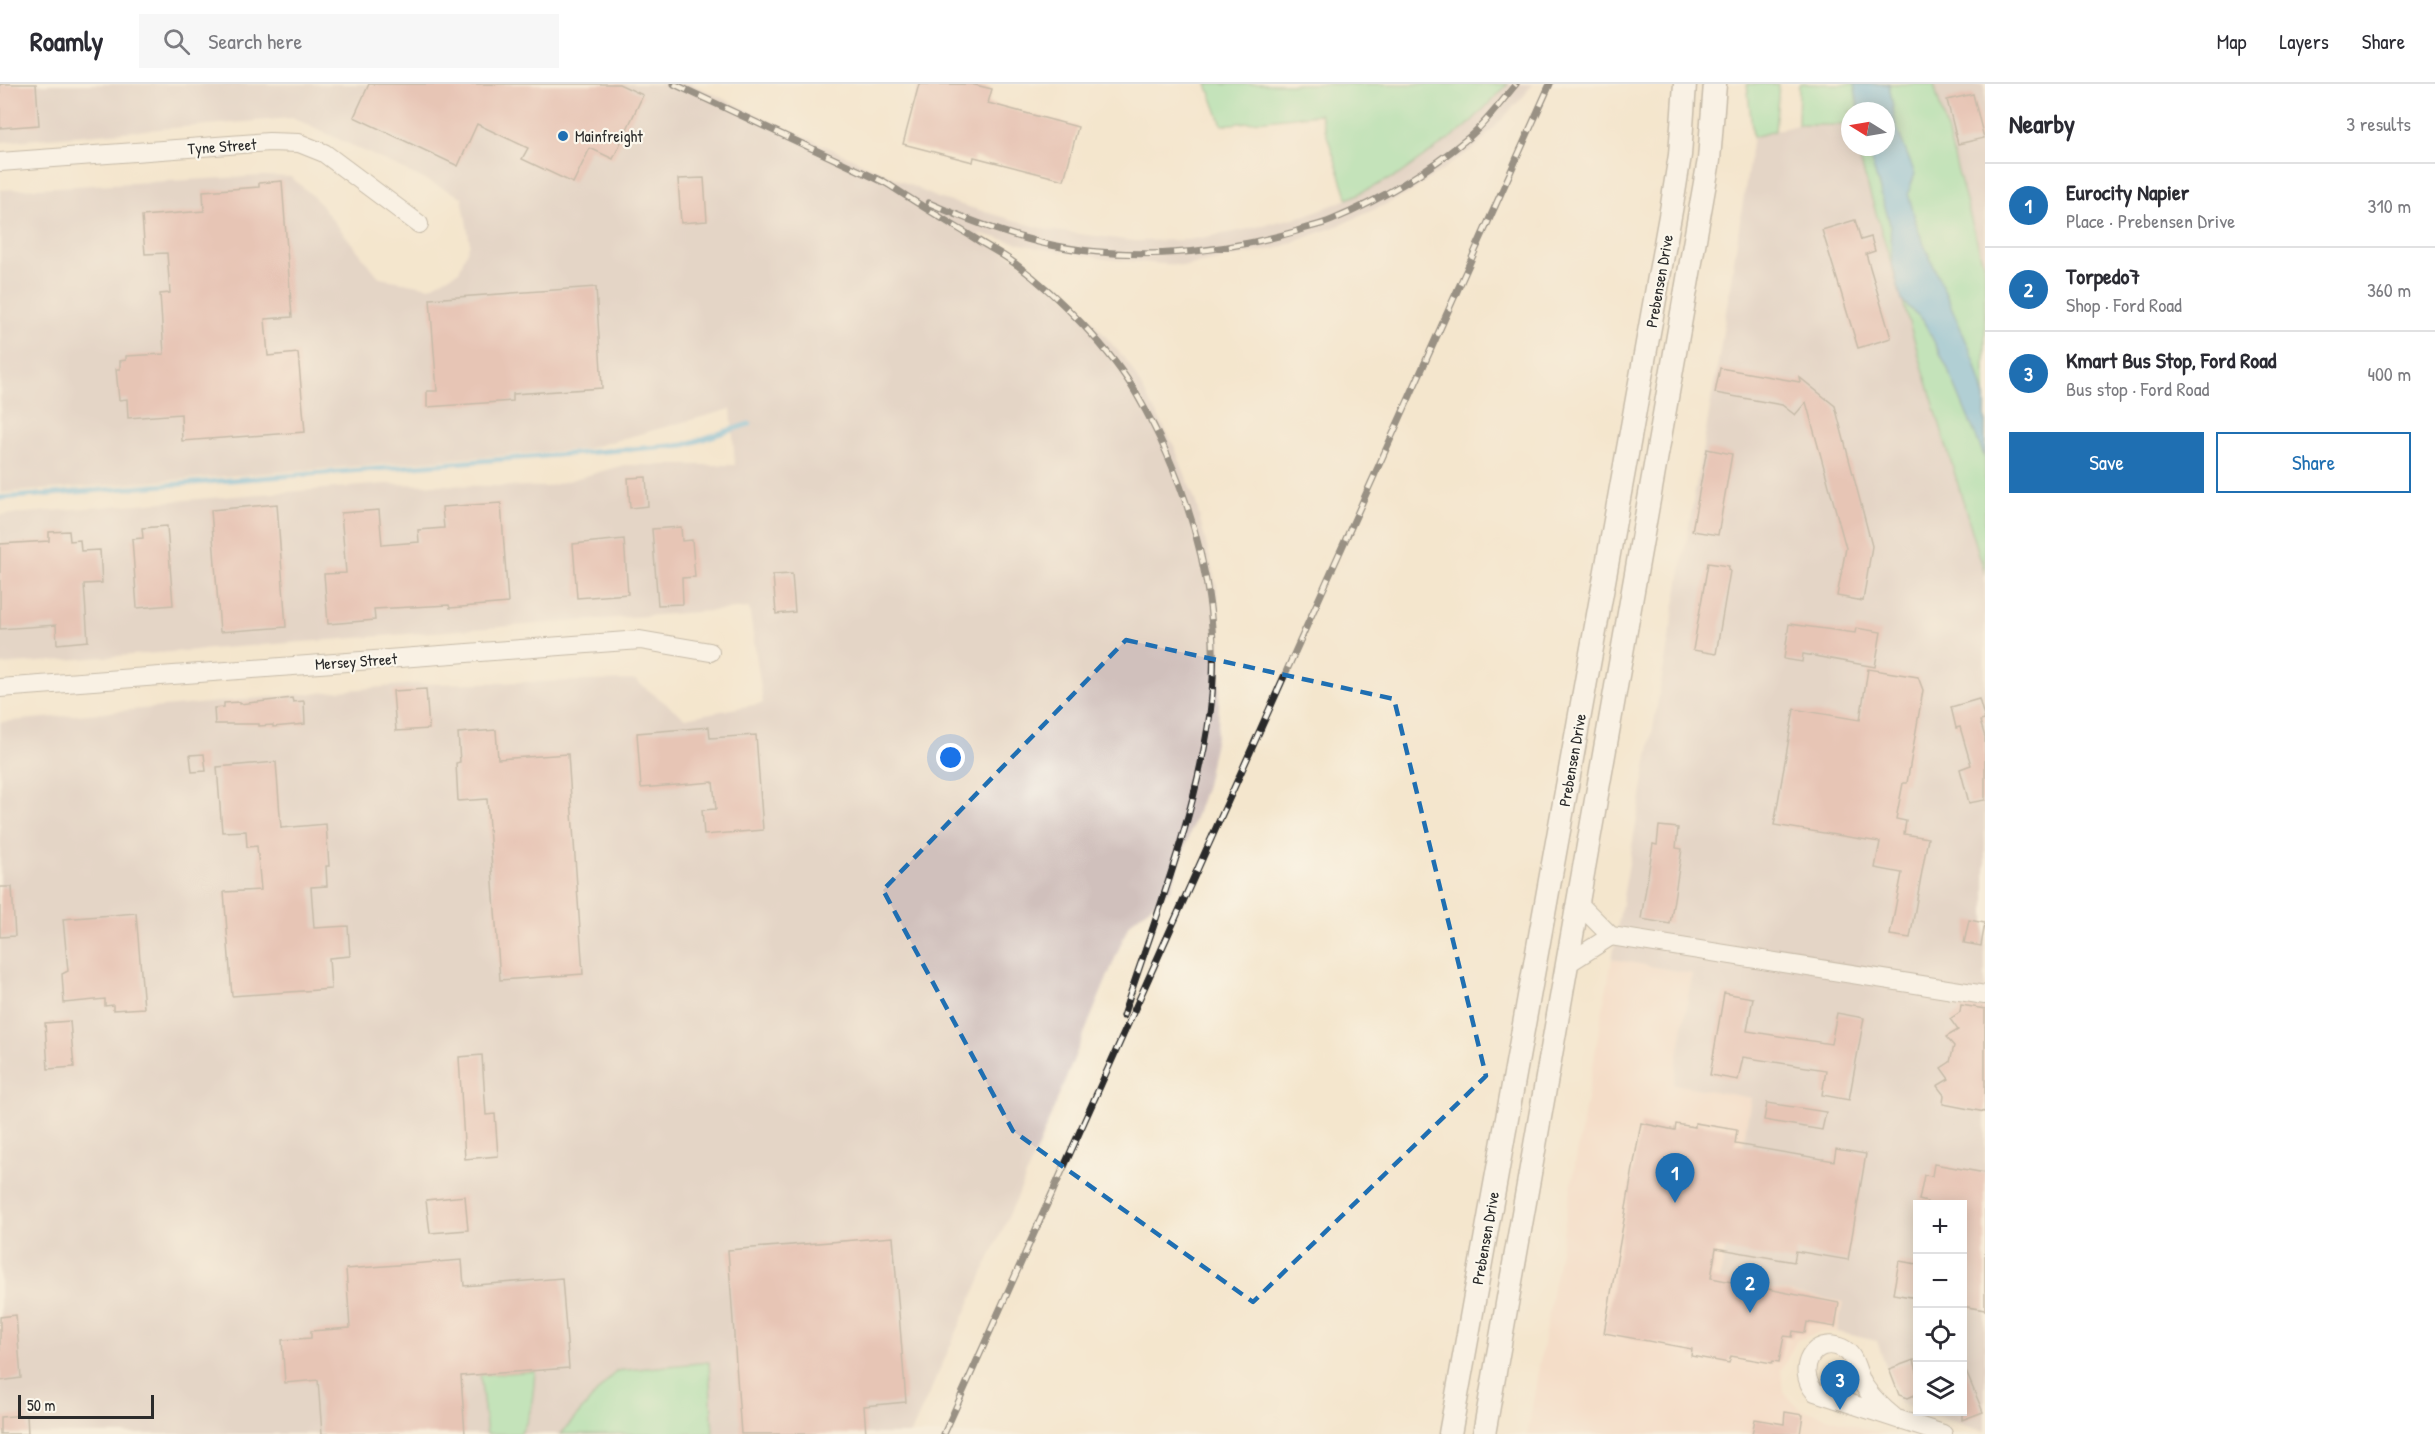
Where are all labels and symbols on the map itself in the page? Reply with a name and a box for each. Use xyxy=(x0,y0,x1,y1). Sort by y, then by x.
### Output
north arrow xyxy=(1841,102,1895,156)
place label: Mainfreight xyxy=(575,125,643,147)
marker: Mainfreight xyxy=(556,129,570,143)
street label: Tyne Street xyxy=(187,133,258,159)
street label: Prebensen Drive xyxy=(1640,232,1678,329)
street label: Mersey Street xyxy=(314,647,398,675)
street label: Prebensen Drive xyxy=(1553,711,1591,808)
your location xyxy=(936,743,965,772)
pin: 1 xyxy=(1656,1154,1694,1203)
street label: Prebensen Drive xyxy=(1466,1189,1504,1286)
pin: 2 xyxy=(1730,1264,1770,1313)
pin: 3 xyxy=(1820,1360,1860,1410)
scale bar xyxy=(18,1392,154,1420)

